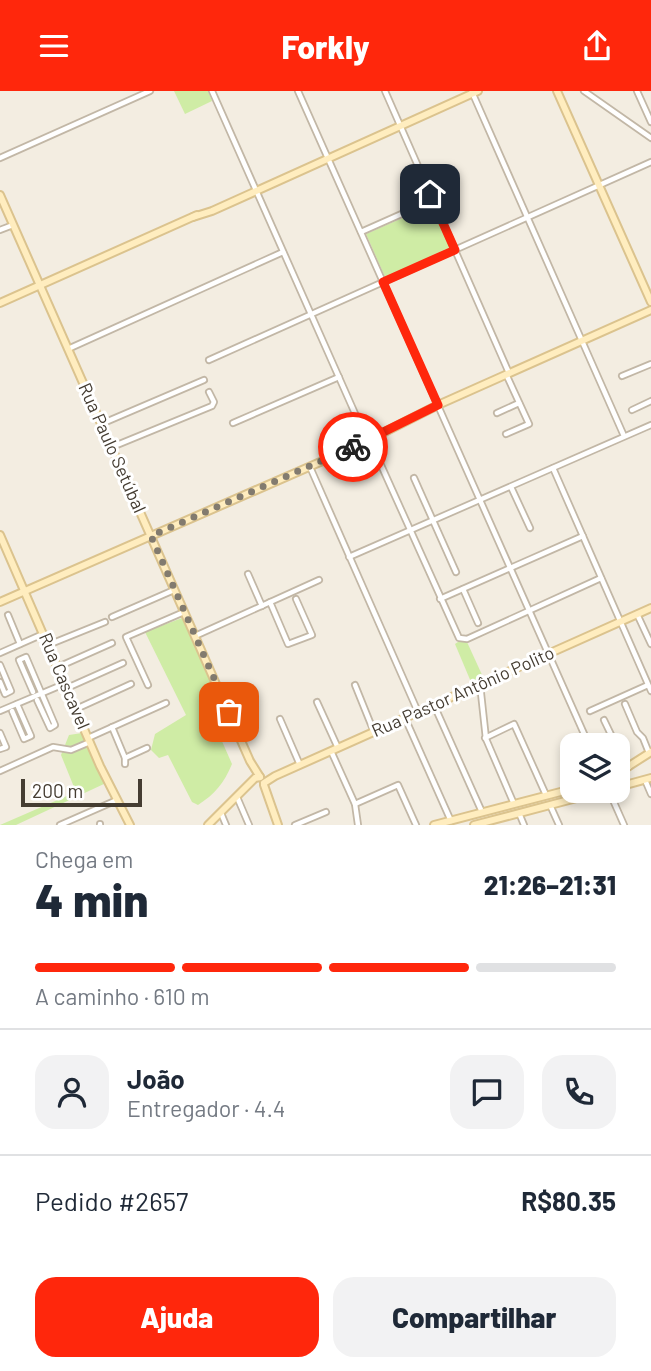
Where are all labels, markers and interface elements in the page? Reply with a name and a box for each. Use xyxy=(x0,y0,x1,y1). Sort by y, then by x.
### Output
icon: menu xyxy=(35,27,73,65)
text: Forkly xyxy=(281,27,370,65)
icon: share xyxy=(578,27,616,65)
pin xyxy=(400,164,460,224)
icon: home xyxy=(411,175,449,213)
street label: Rua Paulo Setúbal xyxy=(74,379,151,516)
courier xyxy=(318,412,388,482)
icon: bike xyxy=(334,428,372,466)
street label: Rua Cascavel xyxy=(35,629,95,732)
street label: Rua Pastor Antônio Polito xyxy=(368,641,557,741)
pin xyxy=(199,682,259,742)
icon: bag xyxy=(210,693,248,731)
map controls xyxy=(560,733,630,803)
button: layers xyxy=(560,733,630,803)
scale bar xyxy=(21,776,142,808)
text: 200 m xyxy=(32,779,83,802)
text: Chega em xyxy=(35,845,133,873)
text: 21:26–21:31 xyxy=(484,869,616,900)
text: 4 min xyxy=(35,871,149,926)
text: A caminho · 610 m xyxy=(35,982,209,1010)
button: person xyxy=(35,1055,109,1129)
button: chat xyxy=(450,1055,524,1129)
button: phone xyxy=(542,1055,616,1129)
text: João xyxy=(127,1063,185,1094)
text: Entregador · 4.4 xyxy=(127,1094,286,1122)
text: Pedido #2657 xyxy=(35,1185,188,1216)
text: R$80.35 xyxy=(521,1185,616,1216)
button: Ajuda xyxy=(35,1277,319,1357)
button: Compartilhar xyxy=(333,1277,616,1357)

